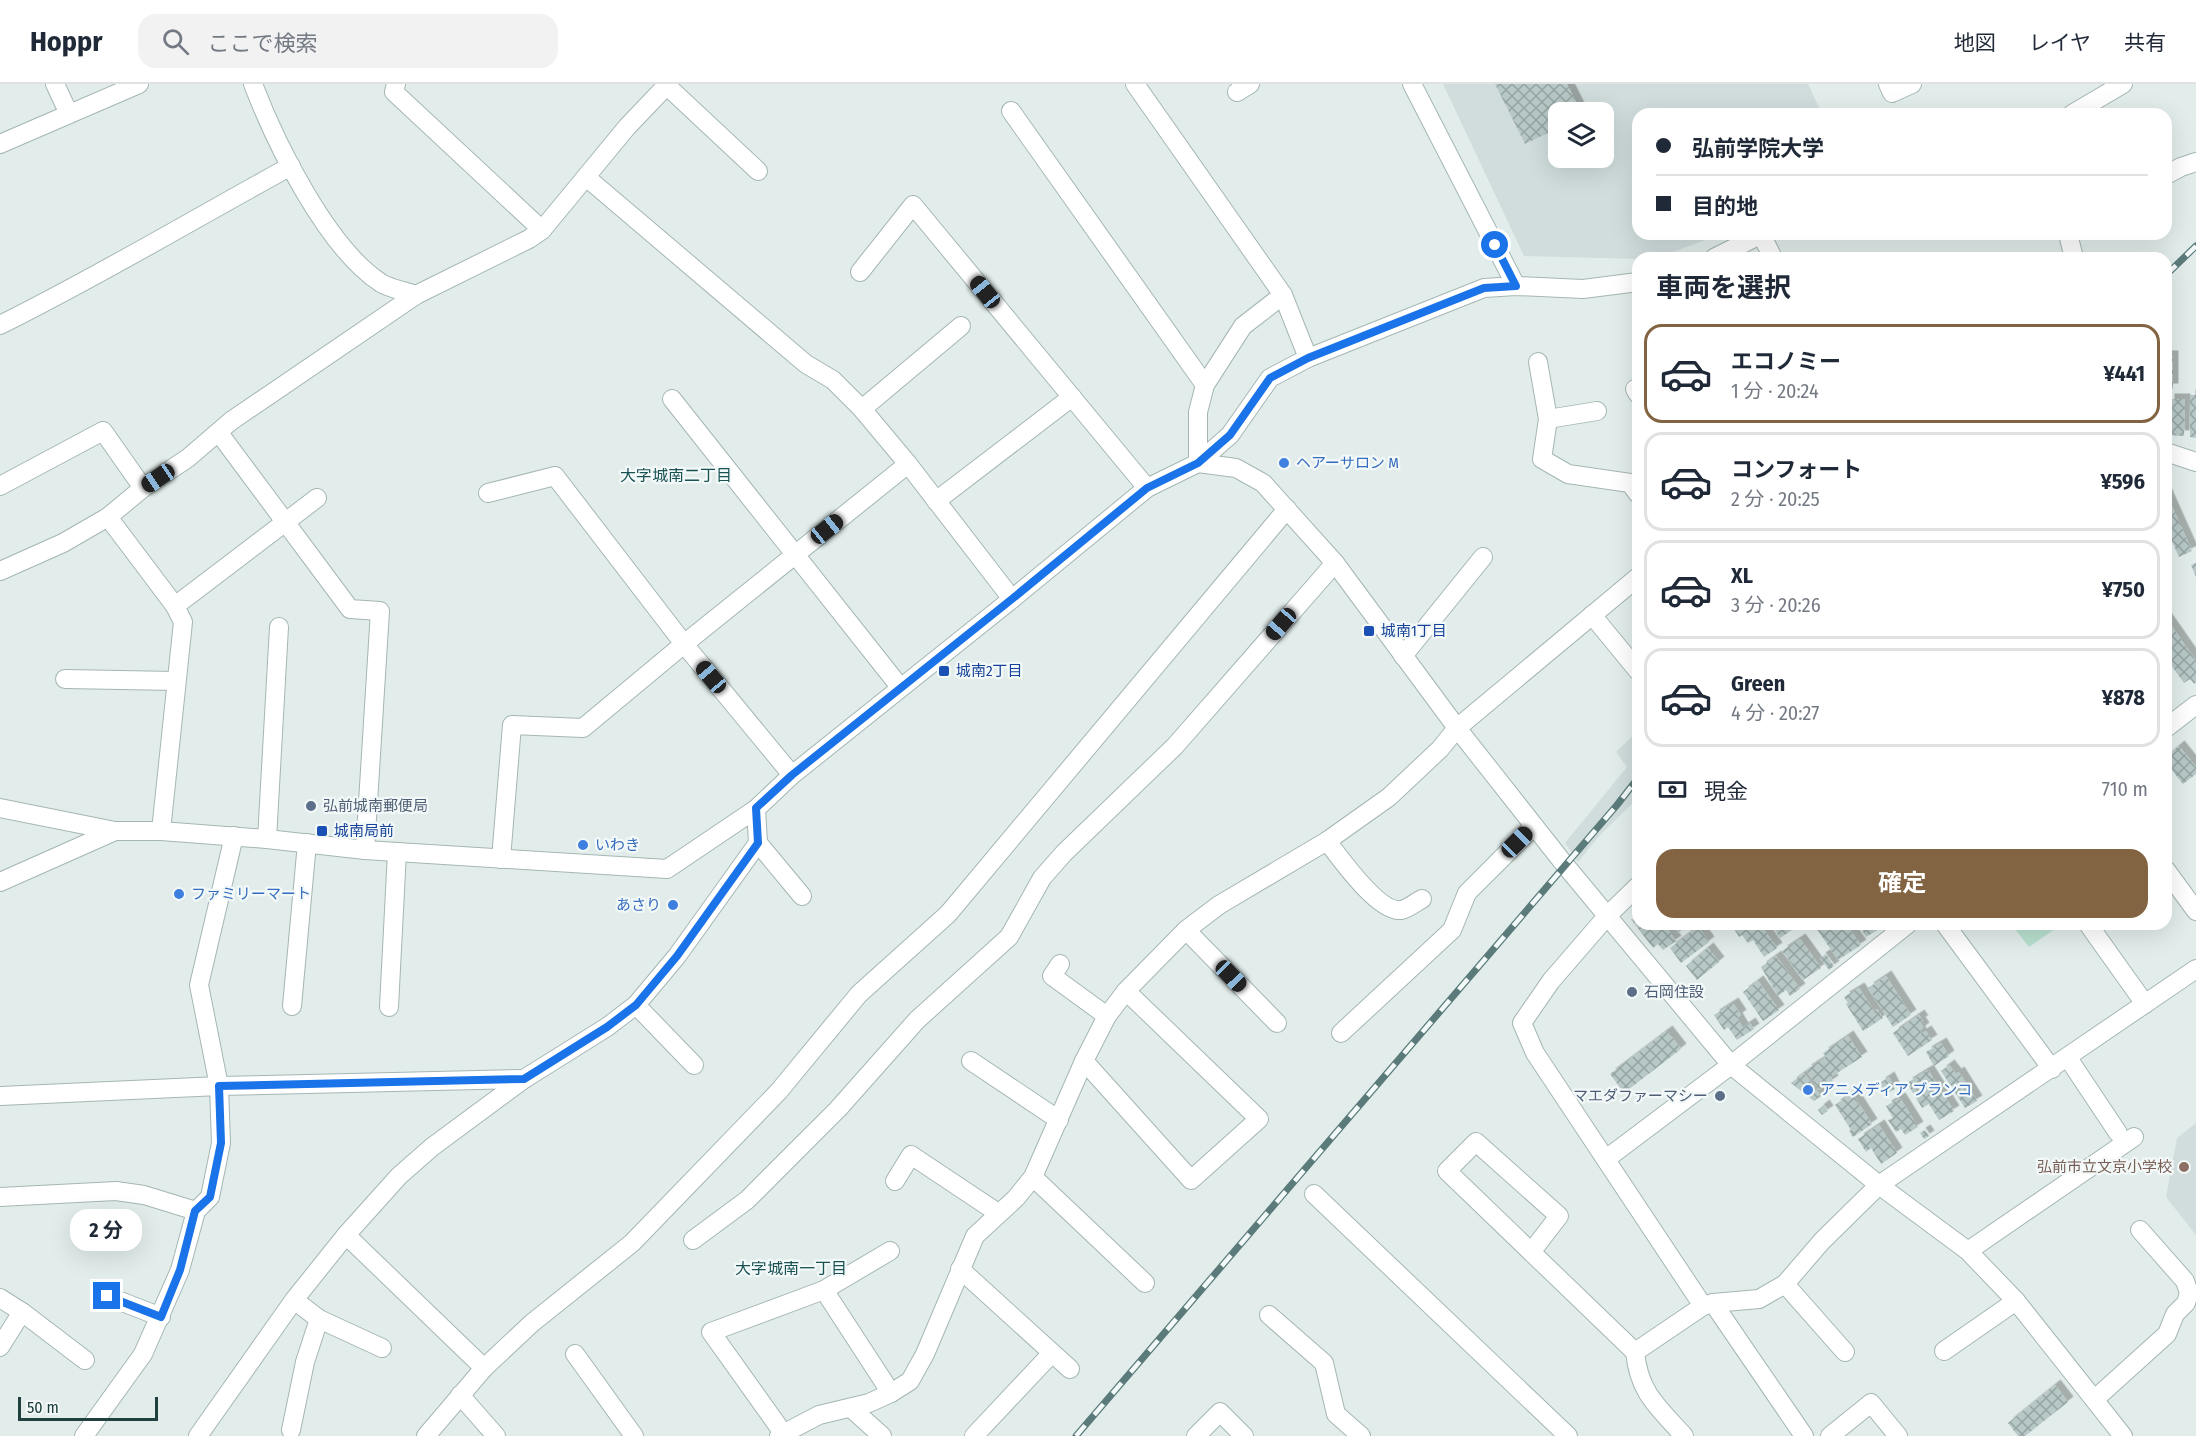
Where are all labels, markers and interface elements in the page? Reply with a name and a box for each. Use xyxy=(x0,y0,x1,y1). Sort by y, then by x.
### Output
search box xyxy=(138,14,558,68)
text: Hoppr xyxy=(30,25,102,58)
icon: search xyxy=(159,25,192,58)
text: ここで検索 xyxy=(207,30,317,57)
text: 地図 xyxy=(1954,30,1996,56)
text: レイヤ xyxy=(2029,30,2091,56)
text: 共有 xyxy=(2124,30,2166,56)
map controls xyxy=(1548,102,1614,168)
button: layers xyxy=(1548,102,1614,168)
text: 弘前学院大学 xyxy=(1692,135,1824,162)
text: 目的地 xyxy=(1692,193,1758,220)
route start xyxy=(1481,231,1508,258)
car xyxy=(967,272,1003,312)
text: 車両を選択 xyxy=(1656,272,1791,304)
icon: car xyxy=(1659,347,1713,401)
text: エコノミー xyxy=(1731,348,1841,375)
text: ¥441 xyxy=(2104,360,2145,387)
text: 1 分 · 20:24 xyxy=(1731,379,1819,403)
place label: ヘアーサロン M xyxy=(1296,454,1399,472)
icon: car xyxy=(1659,455,1713,509)
marker: ヘアーサロン M xyxy=(1277,456,1291,470)
text: コンフォート xyxy=(1731,456,1862,483)
car xyxy=(138,460,178,496)
district label: 大字城南二丁目 xyxy=(620,466,732,485)
text: ¥596 xyxy=(2100,468,2145,495)
text: 2 分 · 20:25 xyxy=(1731,487,1820,511)
car xyxy=(807,511,847,547)
text: XL xyxy=(1731,562,1753,589)
icon: car xyxy=(1659,563,1713,617)
text: ¥750 xyxy=(2102,576,2145,603)
text: 3 分 · 20:26 xyxy=(1731,593,1821,617)
car xyxy=(1262,605,1300,643)
place label: 城南1丁目 xyxy=(1381,622,1447,640)
marker: 城南1丁目 xyxy=(1362,624,1376,638)
car xyxy=(693,657,729,697)
place label: 城南2丁目 xyxy=(956,662,1023,680)
marker: 城南2丁目 xyxy=(937,664,951,678)
text: Green xyxy=(1731,670,1785,697)
icon: car xyxy=(1659,671,1713,725)
text: ¥878 xyxy=(2102,684,2145,711)
text: 4 分 · 20:27 xyxy=(1731,701,1819,725)
icon: cash xyxy=(1656,773,1689,806)
text: 710 m xyxy=(2102,777,2148,801)
text: 現金 xyxy=(1704,778,1748,805)
place label: 弘前城南郵便局 xyxy=(323,797,428,815)
marker: 弘前城南郵便局 xyxy=(304,799,318,813)
place label: 城南局前 xyxy=(334,822,394,840)
car xyxy=(1498,823,1536,861)
marker: 城南局前 xyxy=(315,824,329,838)
place label: いわき xyxy=(595,836,640,854)
marker: いわき xyxy=(576,838,590,852)
button: 確定 xyxy=(1656,849,2148,918)
place label: ファミリーマート xyxy=(191,885,311,903)
marker: ファミリーマート xyxy=(172,887,186,901)
place label: あさり xyxy=(616,896,661,914)
marker: あさり xyxy=(666,898,680,912)
car xyxy=(1212,957,1250,995)
place label: 石岡住設 xyxy=(1644,983,1704,1001)
marker: 石岡住設 xyxy=(1625,985,1639,999)
place label: アニメディア ブランコ xyxy=(1820,1081,1972,1099)
marker: アニメディア ブランコ xyxy=(1801,1083,1815,1097)
place label: マエダファーマシー xyxy=(1573,1087,1708,1105)
marker: マエダファーマシー xyxy=(1713,1089,1727,1103)
place label: 弘前市立文京小学校 xyxy=(2037,1158,2172,1176)
marker: 弘前市立文京小学校 xyxy=(2177,1160,2191,1174)
callout: 2 分 xyxy=(71,1209,143,1251)
text: 2 分 xyxy=(89,1218,123,1242)
district label: 大字城南一丁目 xyxy=(735,1259,847,1278)
route end xyxy=(93,1282,120,1309)
scale bar xyxy=(18,1394,158,1422)
text: 50 m xyxy=(27,1398,59,1417)

